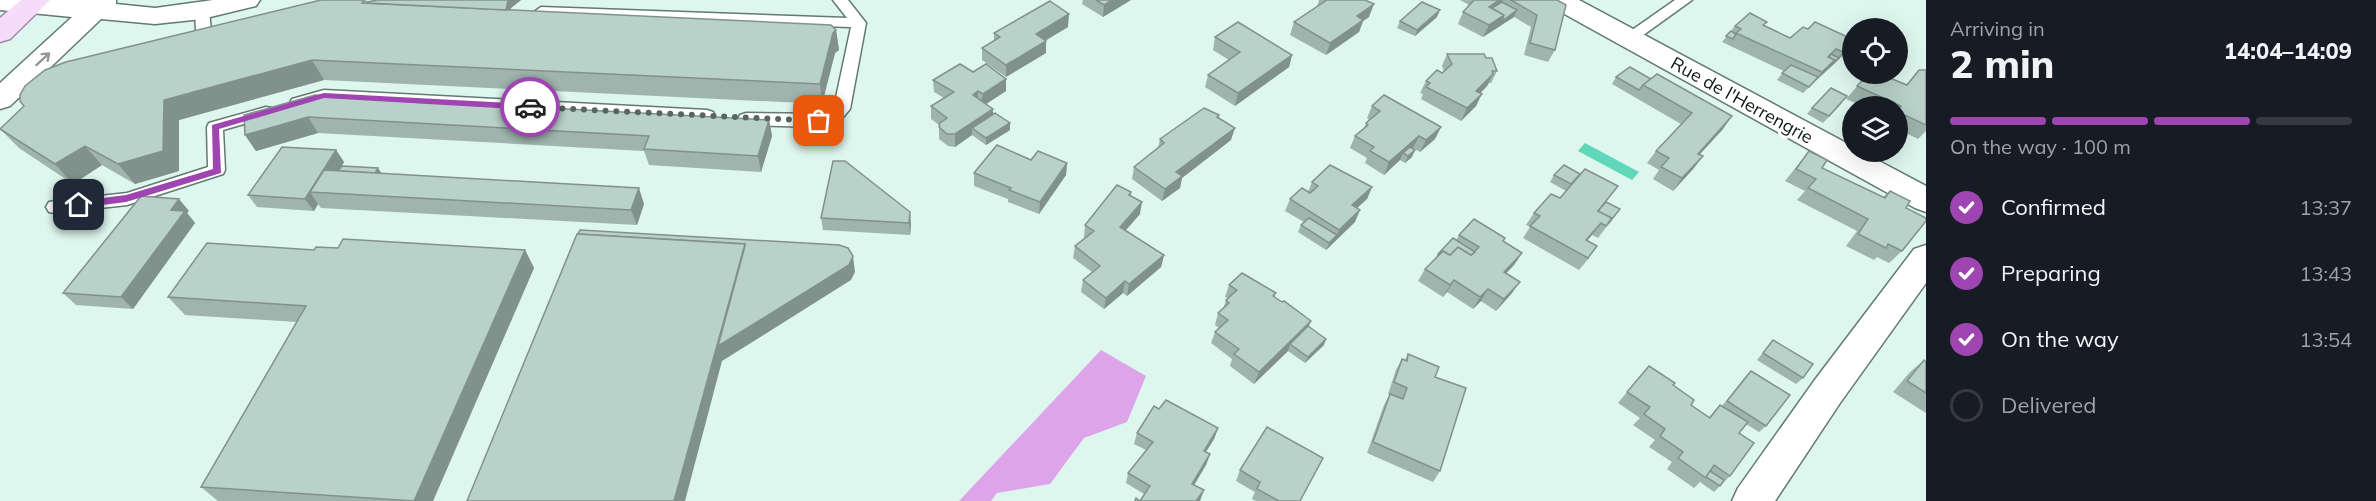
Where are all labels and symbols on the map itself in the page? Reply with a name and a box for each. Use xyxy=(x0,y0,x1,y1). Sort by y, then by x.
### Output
street label: Rue de l'Herrengrie xyxy=(1667,51,1817,149)
one-way arrow xyxy=(35,52,50,66)
courier xyxy=(500,77,560,137)
pin xyxy=(793,95,844,146)
pin xyxy=(53,179,104,230)

